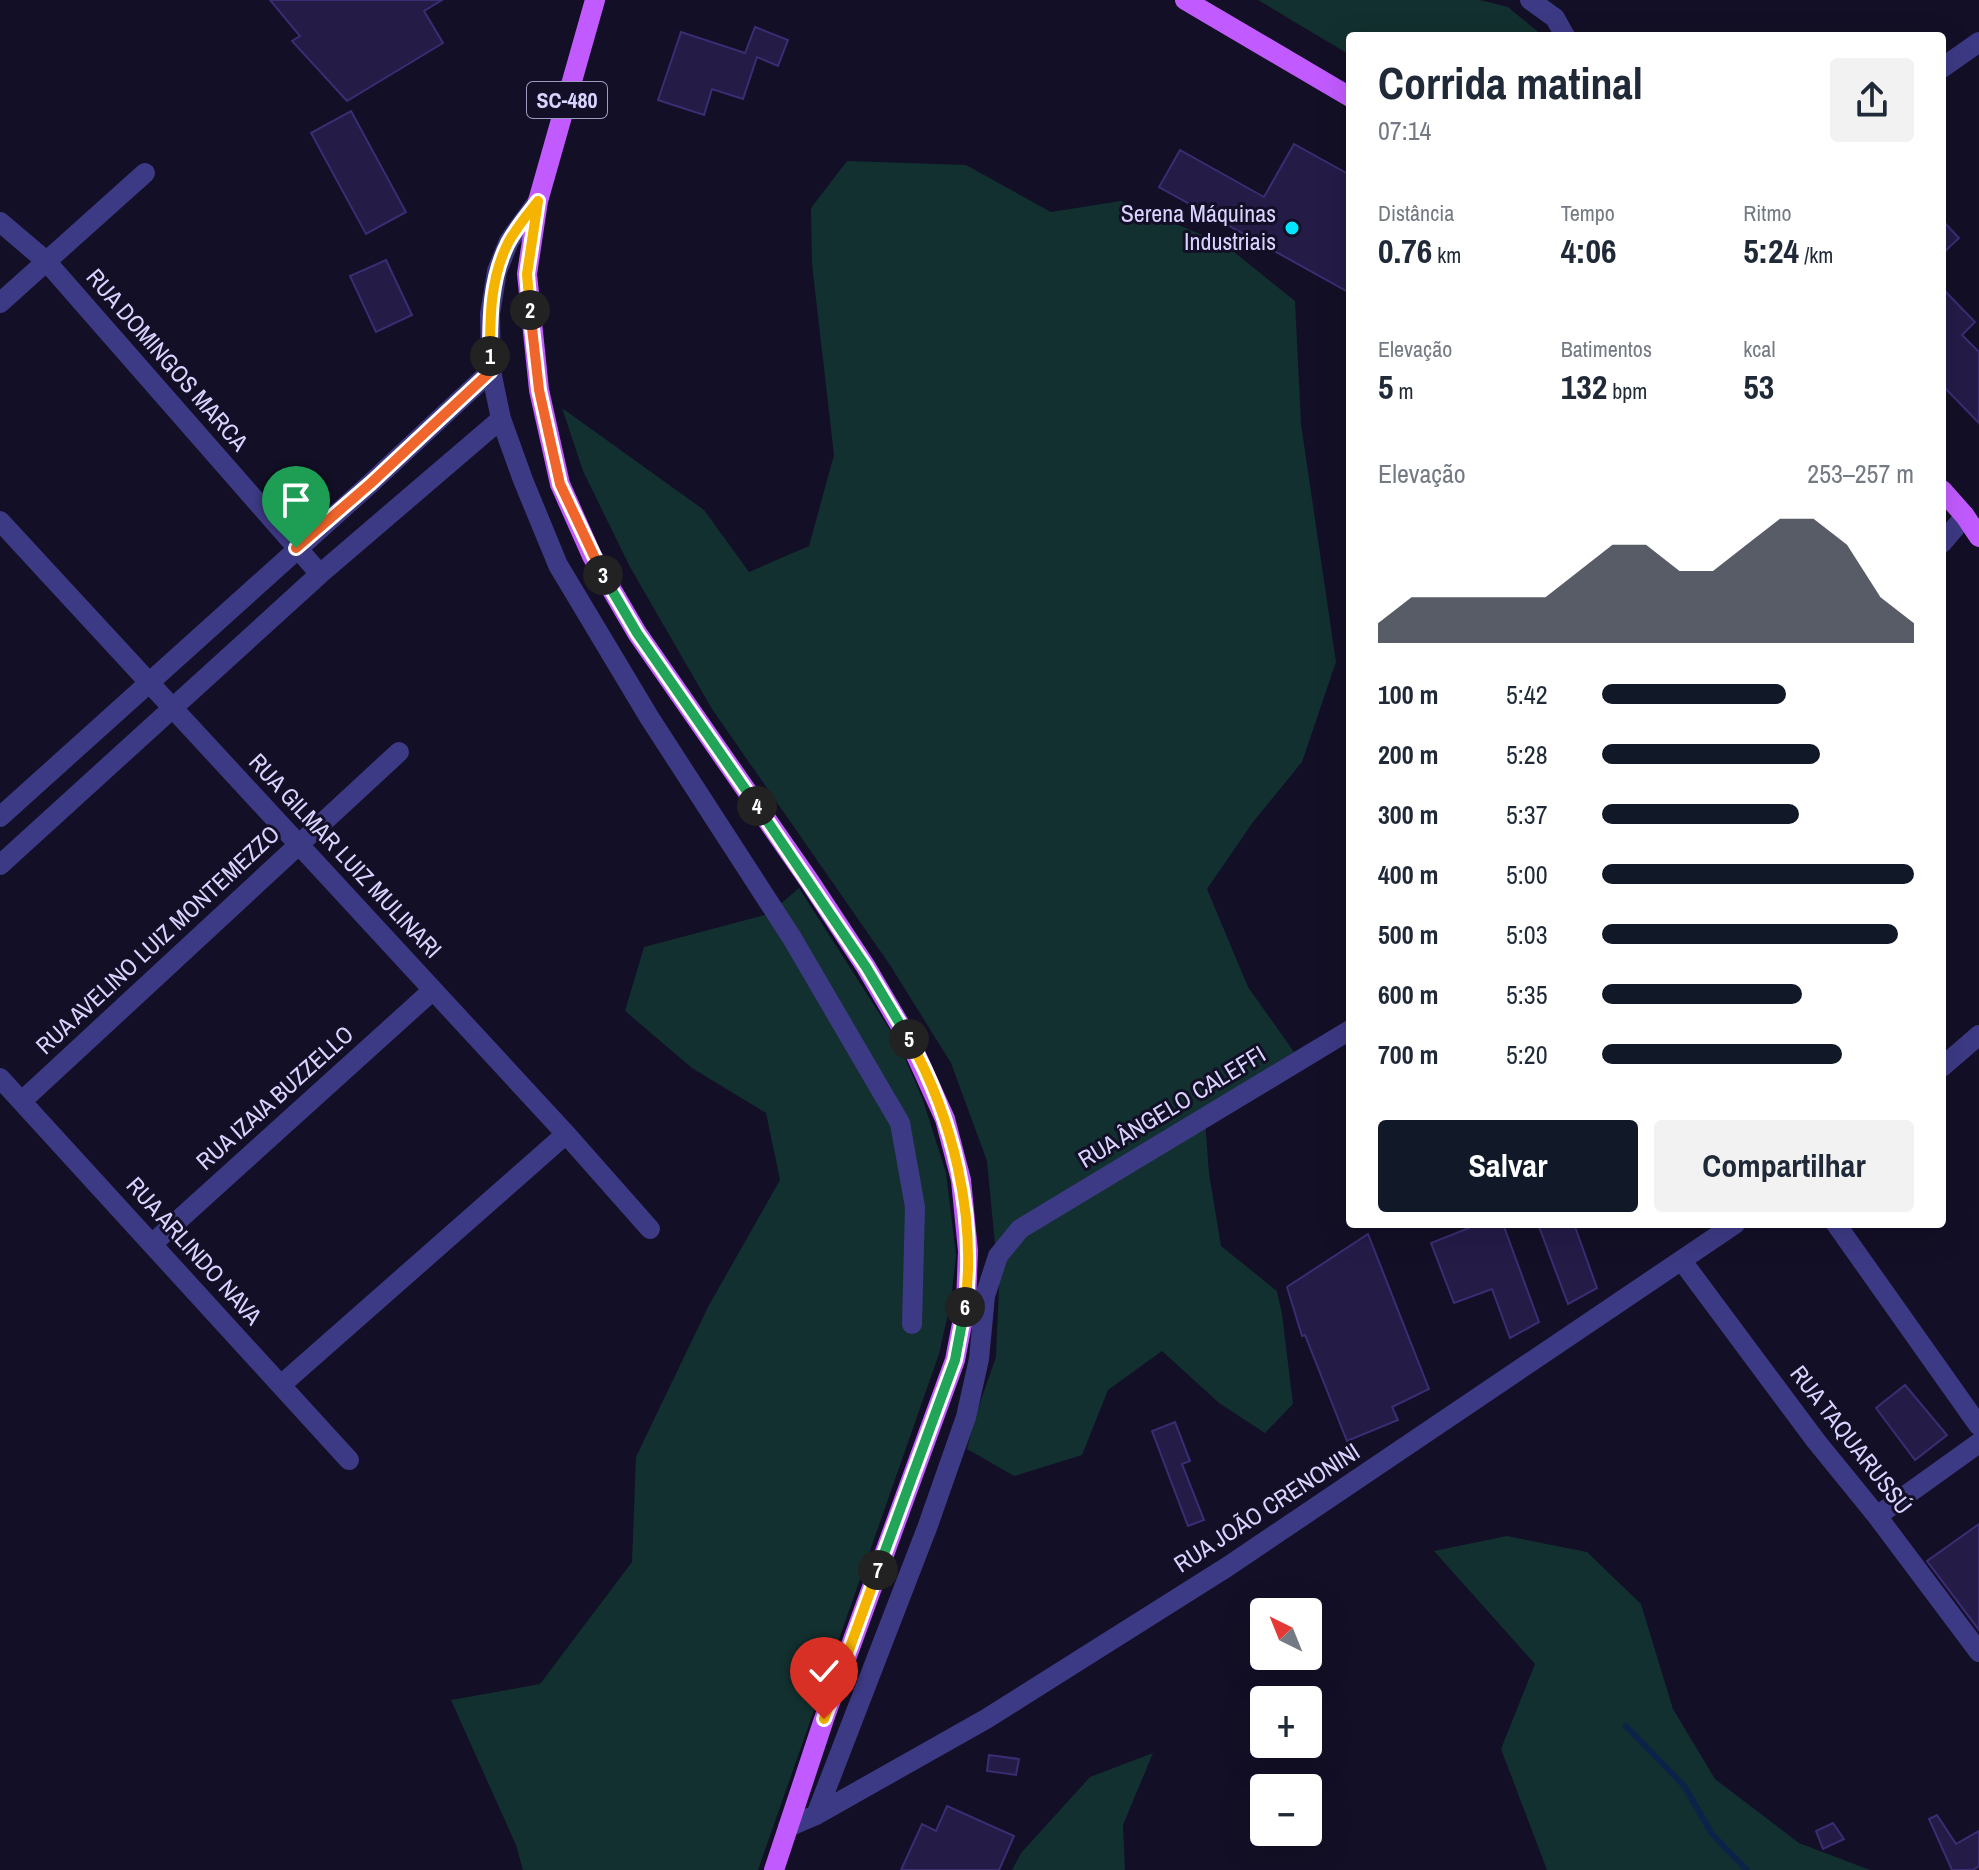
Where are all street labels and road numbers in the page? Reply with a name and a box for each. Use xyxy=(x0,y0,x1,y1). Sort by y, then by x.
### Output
road number: SC-480 xyxy=(527,82,607,118)
street label: RUA DOMINGOS MARCA xyxy=(80,261,256,458)
street label: RUA GILMAR LUIZ MULINARI xyxy=(242,746,449,965)
street label: RUA AVELINO LUIZ MONTEMEZZO xyxy=(29,818,286,1061)
street label: RUA IZAIA BUZZELLO xyxy=(189,1018,360,1176)
street label: RUA ÂNGELO CALEFFI xyxy=(1072,1038,1271,1175)
street label: RUA ARLINDO NAVA xyxy=(120,1170,270,1332)
street label: RUA TAQUARUSSÚ xyxy=(1784,1358,1920,1520)
street label: RUA JOÃO CRENONINI xyxy=(1167,1435,1366,1579)

